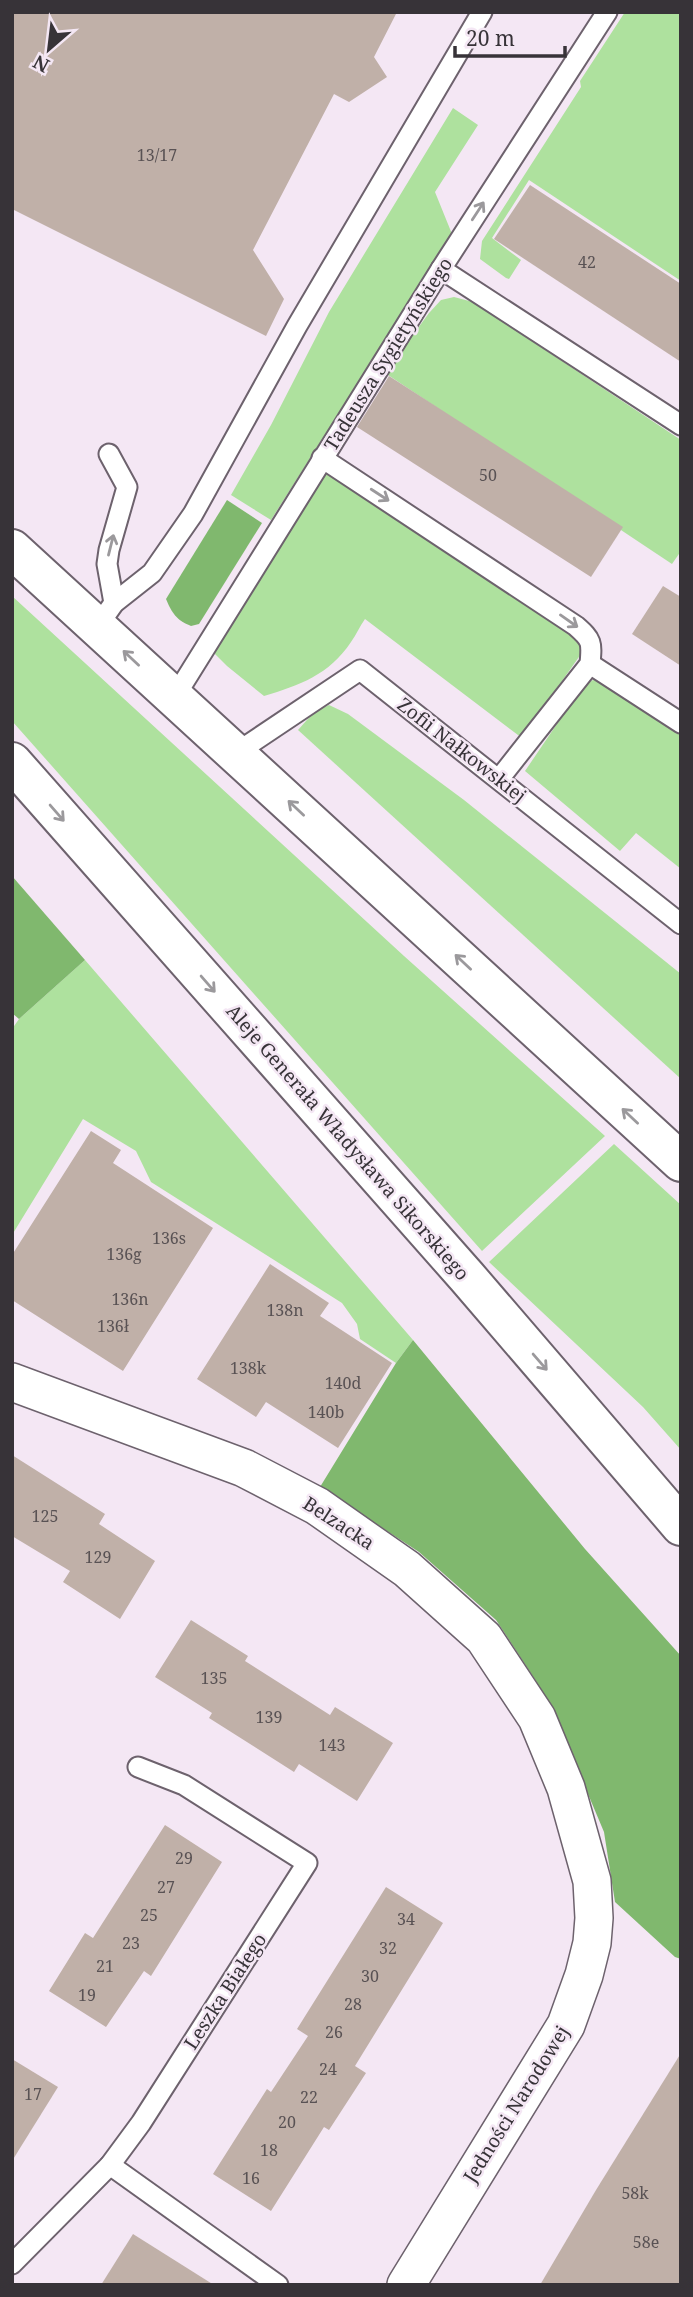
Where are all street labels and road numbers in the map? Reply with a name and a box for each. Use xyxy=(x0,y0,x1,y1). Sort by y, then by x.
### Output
street label: Tadeusza Sygietyńskiego xyxy=(318,252,458,456)
street label: Zofii Nałkowskiej xyxy=(392,691,532,809)
street label: Aleje Generała Władysława Sikorskiego xyxy=(221,998,475,1286)
street label: Belzacka xyxy=(298,1490,380,1556)
street label: Leszka Białego xyxy=(178,1928,272,2054)
street label: Jedności Narodowej xyxy=(457,2020,575,2188)

